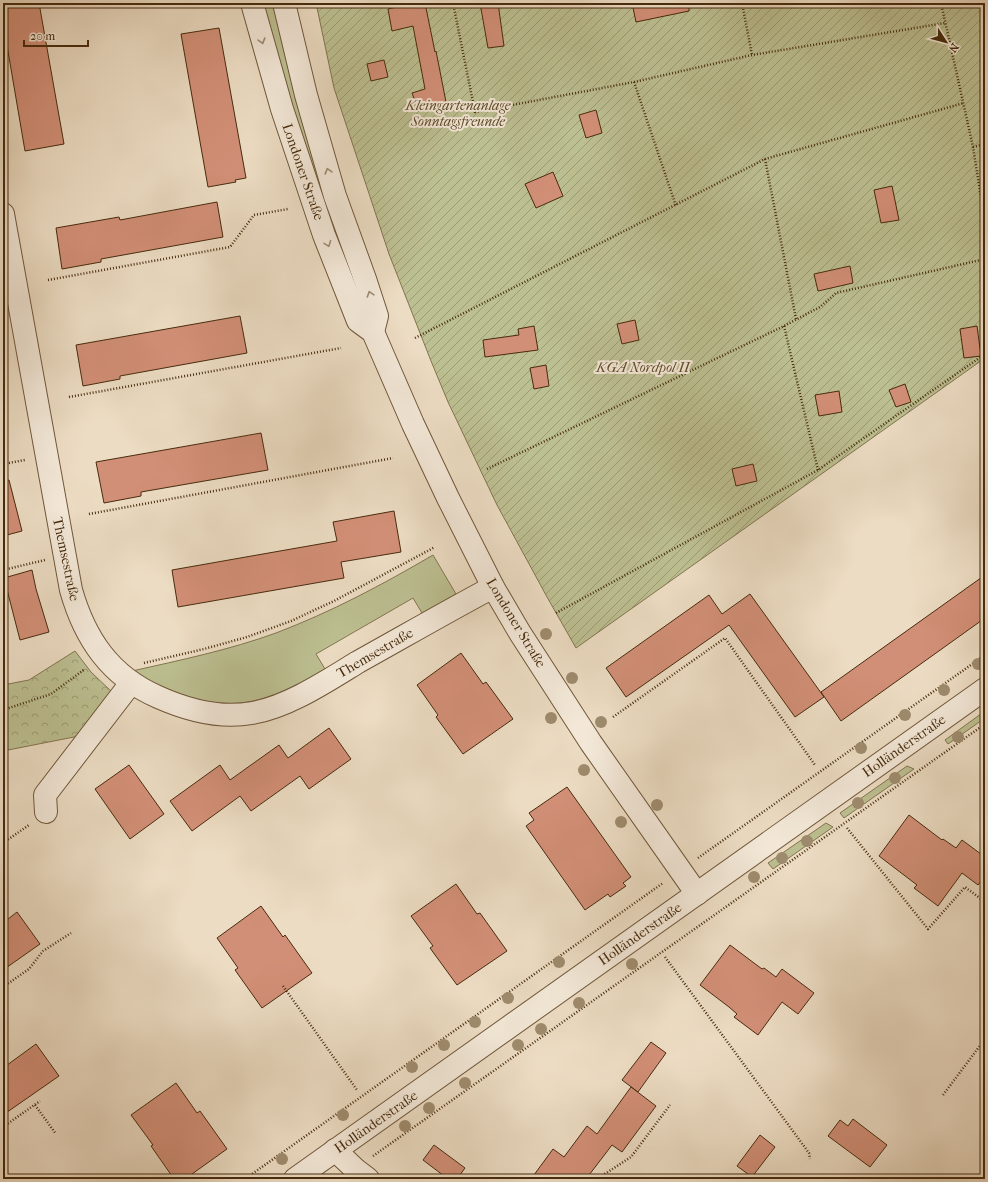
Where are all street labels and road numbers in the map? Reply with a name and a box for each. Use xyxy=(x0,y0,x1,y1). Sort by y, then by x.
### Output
street label: Londoner Straße xyxy=(278,121,328,223)
street label: Themsestraße xyxy=(49,515,83,603)
street label: Londoner Straße xyxy=(483,575,549,671)
street label: Themsestraße xyxy=(334,624,416,682)
street label: Holländerstraße xyxy=(859,711,949,781)
street label: Holländerstraße xyxy=(595,899,685,969)
street label: Holländerstraße xyxy=(331,1087,421,1157)

